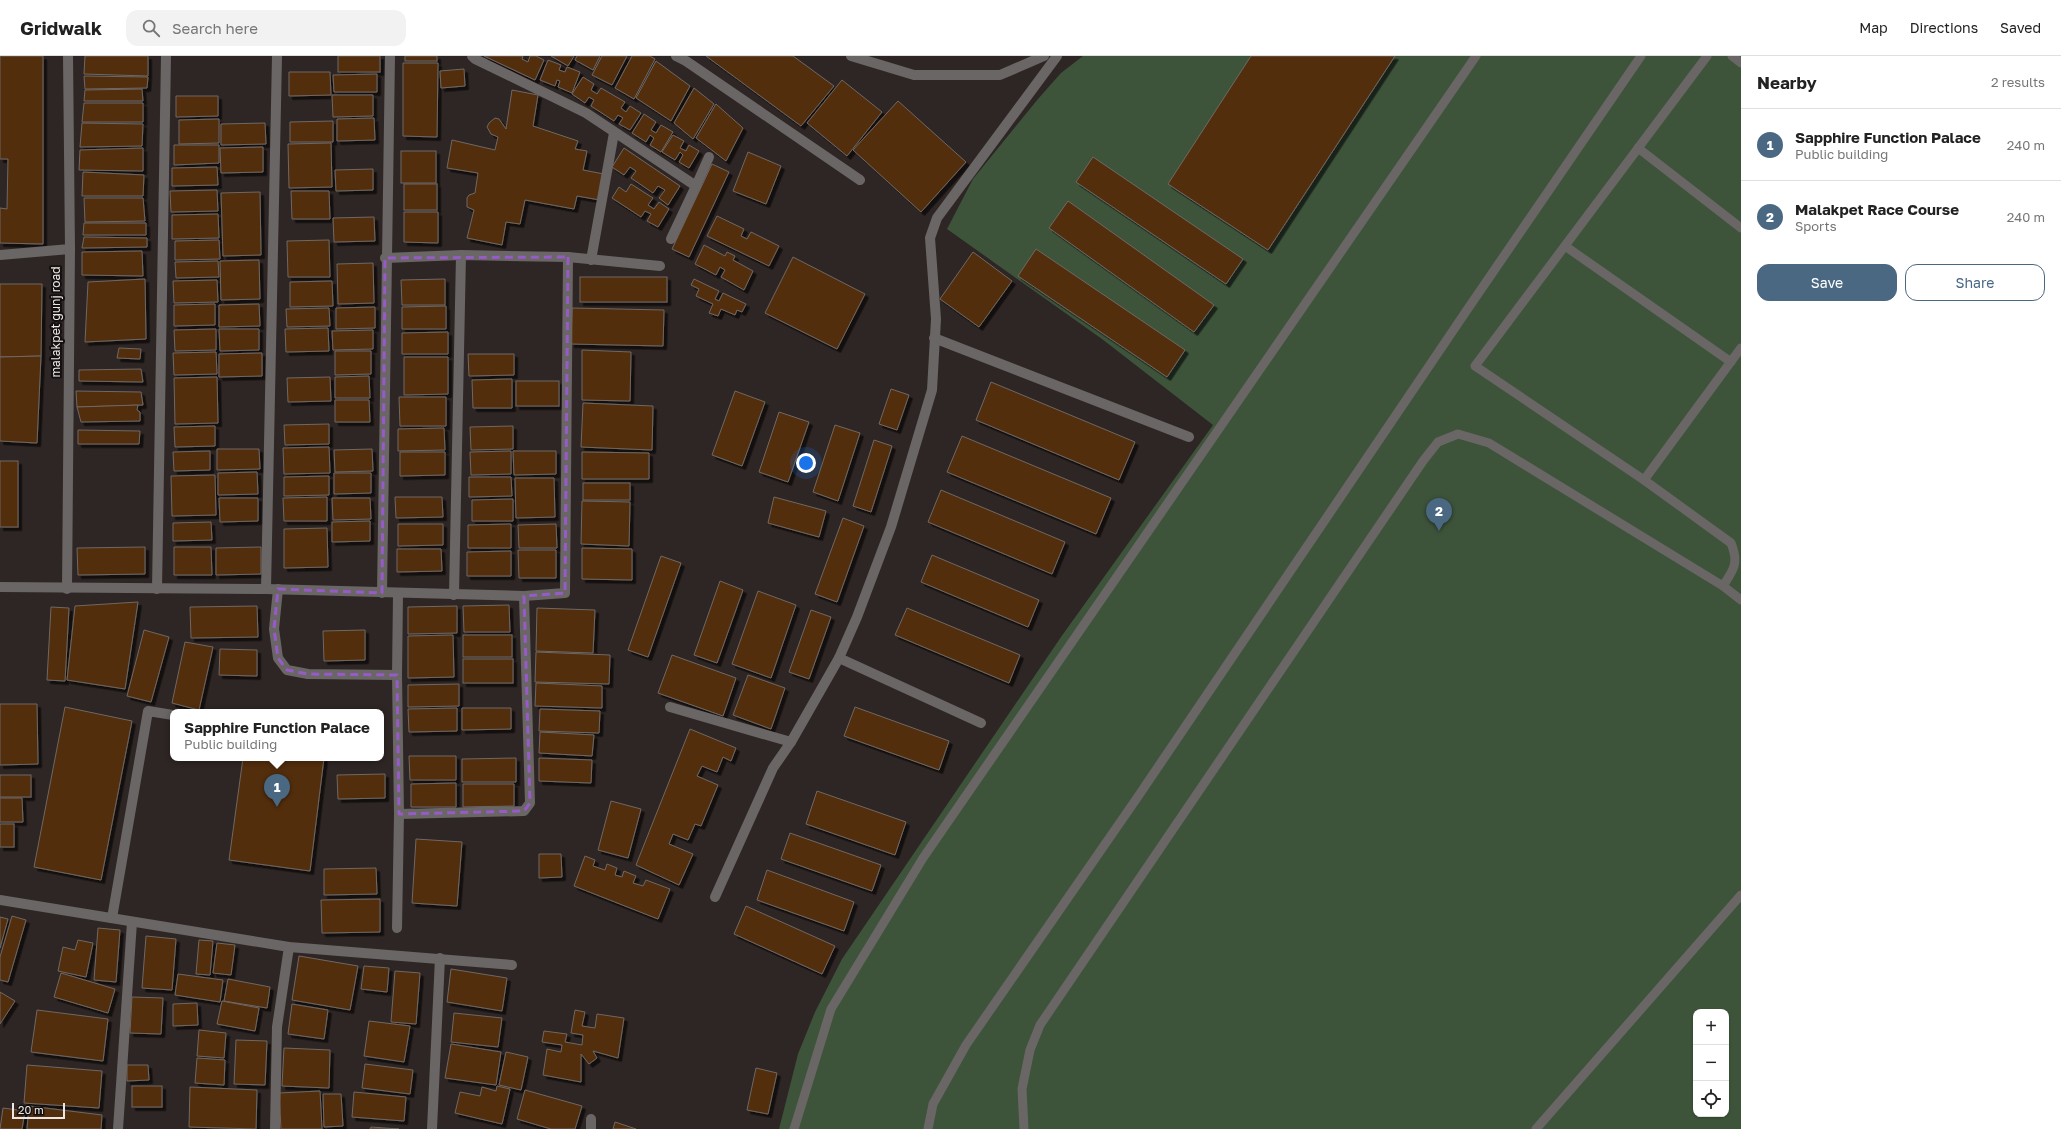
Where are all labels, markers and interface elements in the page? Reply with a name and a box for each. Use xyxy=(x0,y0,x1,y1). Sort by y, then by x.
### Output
search box xyxy=(126,10,406,46)
text: Gridwalk xyxy=(20,16,102,39)
icon: search xyxy=(140,17,162,39)
text: Search here xyxy=(172,19,258,37)
text: Map xyxy=(1859,19,1888,36)
text: Directions xyxy=(1910,19,1978,36)
text: Saved xyxy=(2000,19,2041,36)
text: Nearby xyxy=(1757,72,1817,93)
text: 2 results xyxy=(1991,74,2045,90)
text: Sapphire Function Palace xyxy=(1795,128,1981,146)
text: 1 xyxy=(1767,137,1773,153)
text: 240 m xyxy=(2007,137,2045,153)
text: Public building xyxy=(1795,146,1888,162)
text: Malakpet Race Course xyxy=(1795,200,1959,218)
text: 2 xyxy=(1766,209,1774,225)
text: 240 m xyxy=(2007,209,2045,225)
text: Sports xyxy=(1795,218,1837,234)
button: Save xyxy=(1757,264,1897,301)
button: Share xyxy=(1905,264,2045,301)
street label: malakpet gunj road xyxy=(48,266,63,378)
your location xyxy=(796,453,816,473)
pin: 2 xyxy=(1426,498,1452,531)
popup xyxy=(170,709,384,761)
text: Sapphire Function Palace xyxy=(184,718,370,736)
text: Public building xyxy=(184,736,277,752)
pin: 1 xyxy=(264,774,290,807)
map controls xyxy=(1693,1009,1729,1117)
button: + xyxy=(1693,1009,1729,1045)
button: − xyxy=(1693,1045,1729,1081)
button: locate xyxy=(1693,1081,1729,1117)
scale bar xyxy=(12,1101,65,1120)
text: 20 m xyxy=(18,1103,44,1116)

